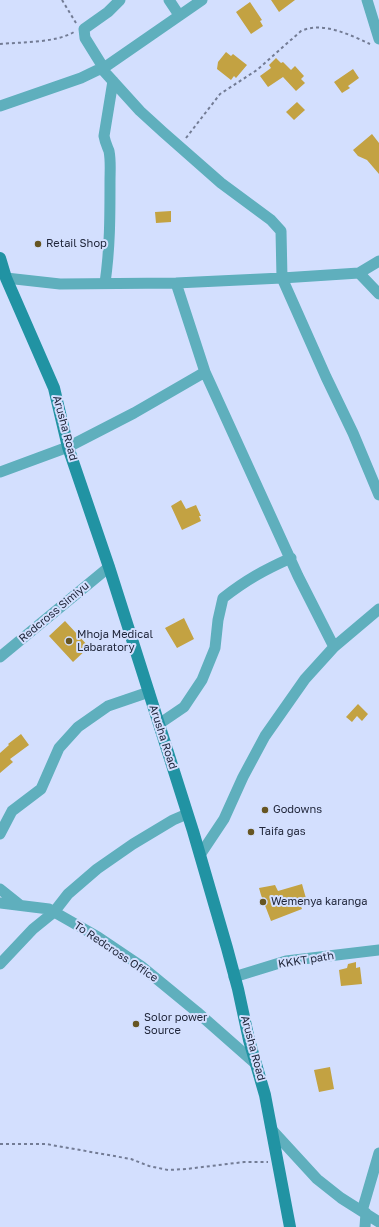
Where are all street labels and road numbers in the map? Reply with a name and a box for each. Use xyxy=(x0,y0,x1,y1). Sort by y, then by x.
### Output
street label: Arusha Road xyxy=(50,394,80,462)
street label: Redcross Simiyu xyxy=(16,579,92,645)
street label: Arusha Road xyxy=(146,703,180,771)
street label: To Redcross Office xyxy=(71,919,161,985)
street label: KKKT path xyxy=(277,949,335,971)
street label: Arusha Road xyxy=(238,1014,268,1082)

